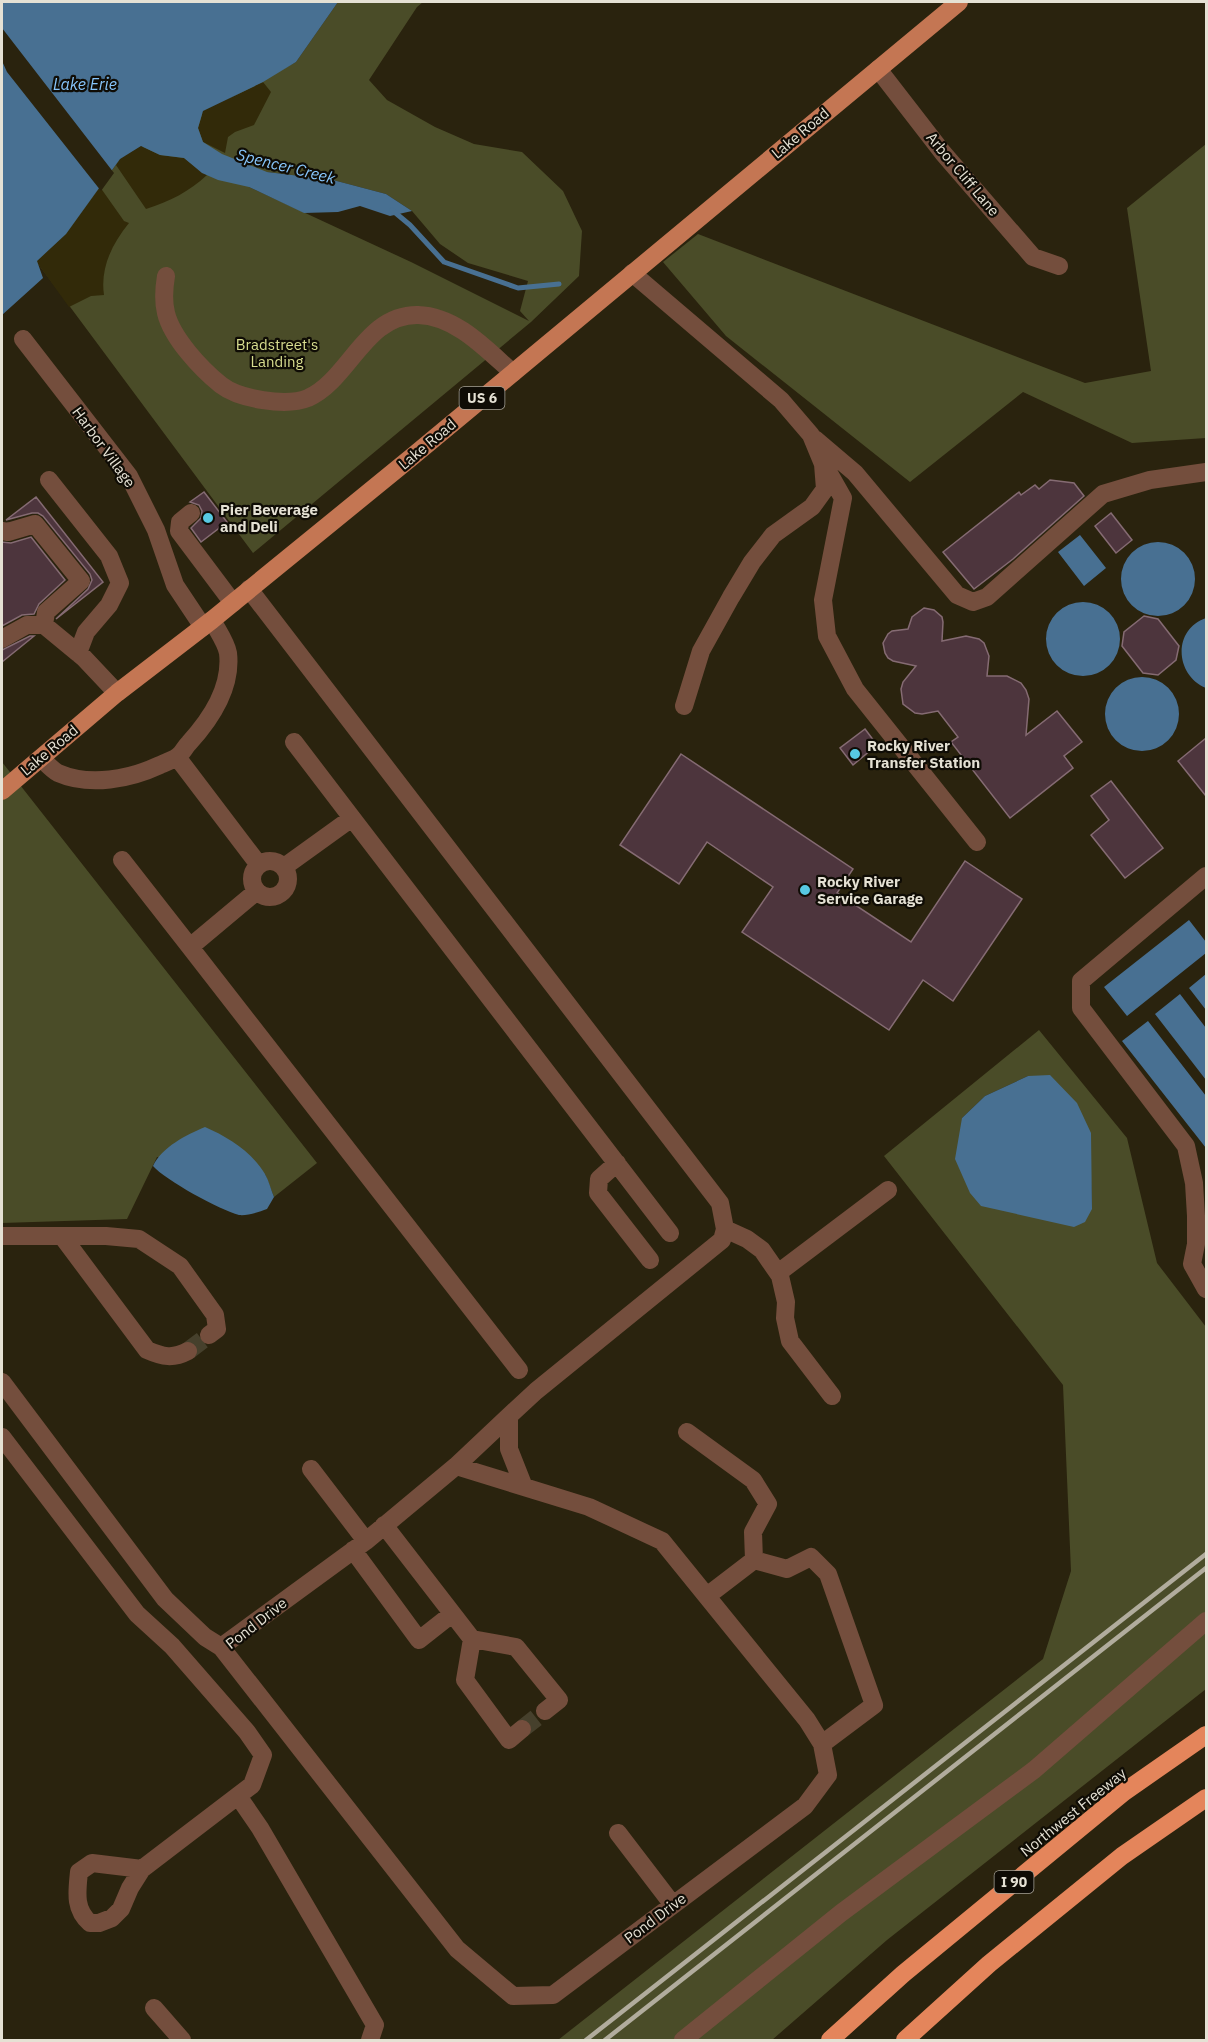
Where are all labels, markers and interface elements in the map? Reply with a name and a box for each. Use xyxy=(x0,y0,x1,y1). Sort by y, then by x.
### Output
water label: Lake Erie xyxy=(53,74,117,94)
street label: Lake Road xyxy=(767,103,833,163)
street label: Arbor Cliff Lane xyxy=(922,128,1004,220)
water label: Spencer Creek xyxy=(235,144,338,188)
park label: Bradstreet's Landing xyxy=(236,335,318,371)
road number: US 6 xyxy=(460,387,504,409)
street label: Harbor Village xyxy=(68,403,140,491)
street label: Lake Road xyxy=(394,414,460,474)
place label: Pier Beverage and Deli xyxy=(220,500,318,536)
marker: Pier Beverage and Deli xyxy=(201,511,215,525)
street label: Lake Road xyxy=(16,720,82,780)
place label: Rocky River Transfer Station xyxy=(867,736,980,772)
marker: Rocky River Transfer Station xyxy=(848,747,862,761)
place label: Rocky River Service Garage xyxy=(817,872,923,908)
marker: Rocky River Service Garage xyxy=(798,883,812,897)
street label: Pond Drive xyxy=(221,1593,291,1653)
street label: Northwest Freeway xyxy=(1016,1763,1130,1861)
road number: I 90 xyxy=(994,1871,1034,1893)
street label: Pond Drive xyxy=(620,1889,690,1947)

